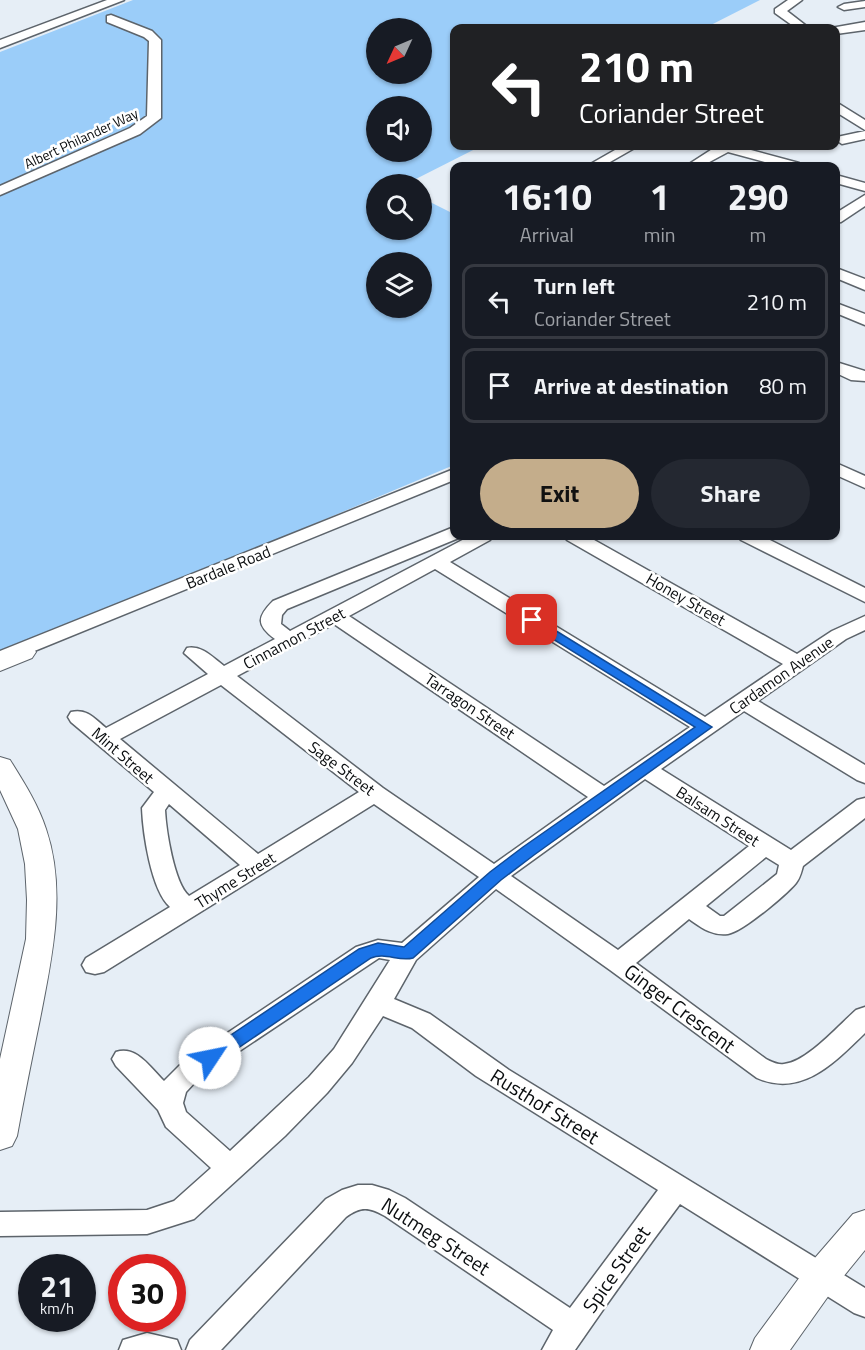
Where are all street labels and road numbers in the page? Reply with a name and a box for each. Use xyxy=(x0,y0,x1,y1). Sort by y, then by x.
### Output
street label: Albert Philander Way xyxy=(20,102,142,174)
street label: Bardale Road xyxy=(182,539,274,595)
street label: Honey Street xyxy=(642,567,731,632)
street label: Cinnamon Street xyxy=(239,601,350,675)
street label: Cardamon Avenue xyxy=(724,630,838,720)
street label: Tarragon Street xyxy=(420,667,520,745)
street label: Mint Street xyxy=(86,721,160,789)
street label: Sage Street xyxy=(304,735,381,801)
street label: Balsam Street xyxy=(672,780,765,852)
street label: Thyme Street xyxy=(190,846,280,914)
street label: Ginger Crescent xyxy=(618,956,742,1060)
street label: Rusthof Street xyxy=(485,1060,605,1152)
street label: Nutmeg Street xyxy=(375,1189,497,1283)
street label: Spice Street xyxy=(575,1219,657,1319)

